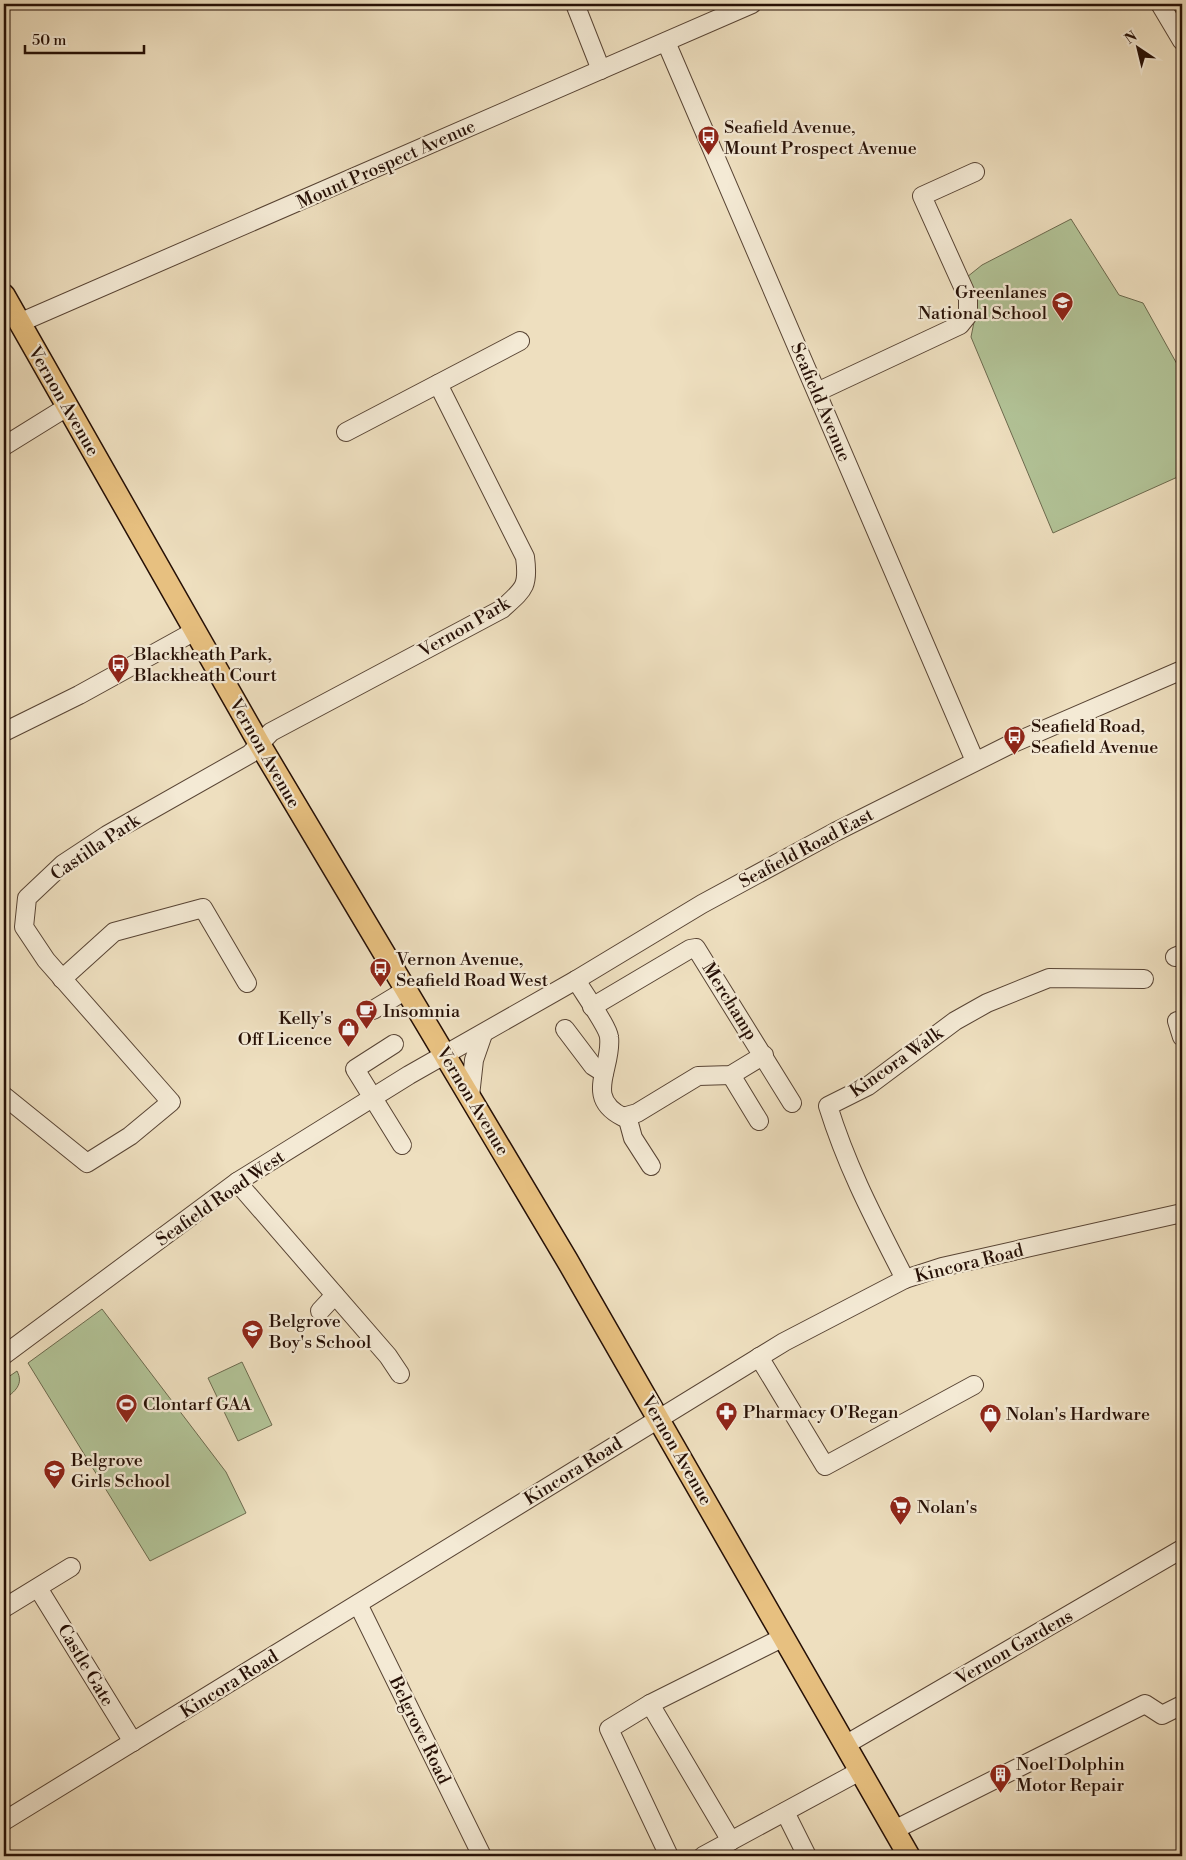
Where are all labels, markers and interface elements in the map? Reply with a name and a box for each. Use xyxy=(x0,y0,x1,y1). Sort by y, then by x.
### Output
scale bar xyxy=(25,22,144,54)
north arrow xyxy=(1114,22,1164,72)
text: N xyxy=(1121,28,1141,49)
text: 50 m xyxy=(32,31,66,50)
street label: Mount Prospect Avenue xyxy=(293,115,479,214)
place label: Seafield Avenue, Mount Prospect Avenue xyxy=(724,116,917,160)
bus stop icon: Seafield Avenue, Mount Prospect Avenue xyxy=(696,125,720,156)
place label: Greenlanes National School xyxy=(918,281,1048,325)
school or university icon: Greenlanes National School xyxy=(1051,290,1075,321)
street label: Seafield Avenue xyxy=(785,339,856,465)
street label: Vernon Avenue xyxy=(22,341,104,460)
street label: Vernon Park xyxy=(414,591,515,663)
place label: Blackheath Park, Blackheath Court xyxy=(133,643,278,687)
bus stop icon: Blackheath Park, Blackheath Court xyxy=(106,652,130,683)
street label: Vernon Avenue xyxy=(223,693,305,812)
place label: Seafield Road, Seafield Avenue xyxy=(1031,715,1158,759)
bus stop icon: Seafield Road, Seafield Avenue xyxy=(1003,724,1027,755)
street label: Seafield Road East xyxy=(735,803,878,894)
street label: Castilla Park xyxy=(46,808,146,886)
place label: Vernon Avenue, Seafield Road West xyxy=(395,948,549,992)
bus stop icon: Vernon Avenue, Seafield Road West xyxy=(368,957,392,988)
street label: Merchamp xyxy=(697,958,763,1044)
cafe icon: Insomnia xyxy=(355,999,379,1030)
place label: Insomnia xyxy=(383,1000,461,1023)
place label: Kelly's Off Licence xyxy=(238,1007,332,1051)
shop icon: Kelly's Off Licence xyxy=(336,1016,360,1047)
street label: Kincora Walk xyxy=(845,1021,949,1103)
street label: Vernon Avenue xyxy=(430,1042,514,1160)
street label: Seafield Road West xyxy=(151,1145,290,1251)
street label: Kincora Road xyxy=(912,1239,1027,1288)
place label: Belgrove Boy's School xyxy=(268,1310,372,1354)
school or university icon: Belgrove Boy's School xyxy=(241,1319,265,1350)
street label: Vernon Avenue xyxy=(635,1390,717,1509)
sports icon: Clontarf GAA xyxy=(115,1392,139,1423)
place label: Clontarf GAA xyxy=(143,1393,252,1416)
pharmacy icon: Pharmacy O'Regan xyxy=(715,1400,739,1431)
place label: Pharmacy O'Regan xyxy=(743,1401,899,1424)
shop icon: Nolan's Hardware xyxy=(978,1402,1002,1433)
place label: Nolan's Hardware xyxy=(1006,1403,1150,1426)
street label: Kincora Road xyxy=(520,1432,627,1511)
place label: Belgrove Girls School xyxy=(70,1449,171,1493)
school or university icon: Belgrove Girls School xyxy=(43,1458,67,1489)
supermarket icon: Nolan's xyxy=(889,1495,913,1526)
place label: Nolan's xyxy=(917,1496,977,1519)
street label: Vernon Gardens xyxy=(951,1604,1077,1691)
street label: Castle Gate xyxy=(52,1620,119,1711)
street label: Kincora Road xyxy=(176,1645,283,1724)
street label: Belgrove Road xyxy=(383,1672,456,1789)
place label: Noel Dolphin Motor Repair xyxy=(1016,1753,1125,1797)
building icon: Noel Dolphin Motor Repair xyxy=(988,1762,1012,1793)

